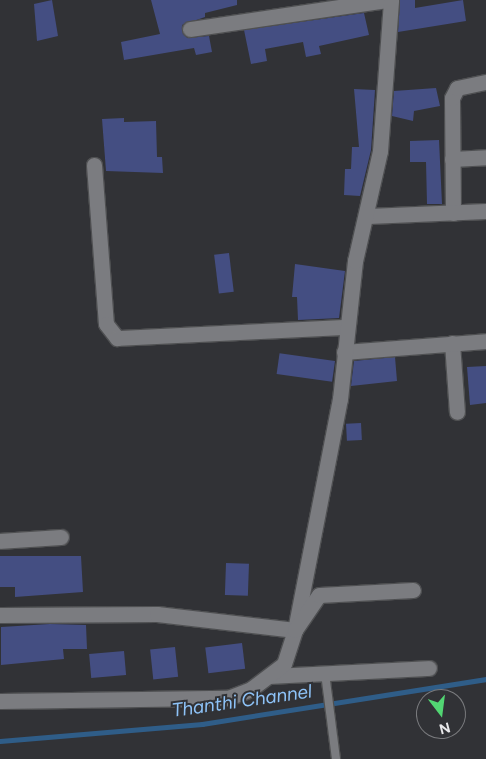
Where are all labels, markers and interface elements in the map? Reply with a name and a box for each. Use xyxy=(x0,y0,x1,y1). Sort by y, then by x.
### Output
water label: Thanthi Channel xyxy=(170,680,314,722)
north arrow xyxy=(416,689,466,739)
text: N xyxy=(437,718,452,738)

